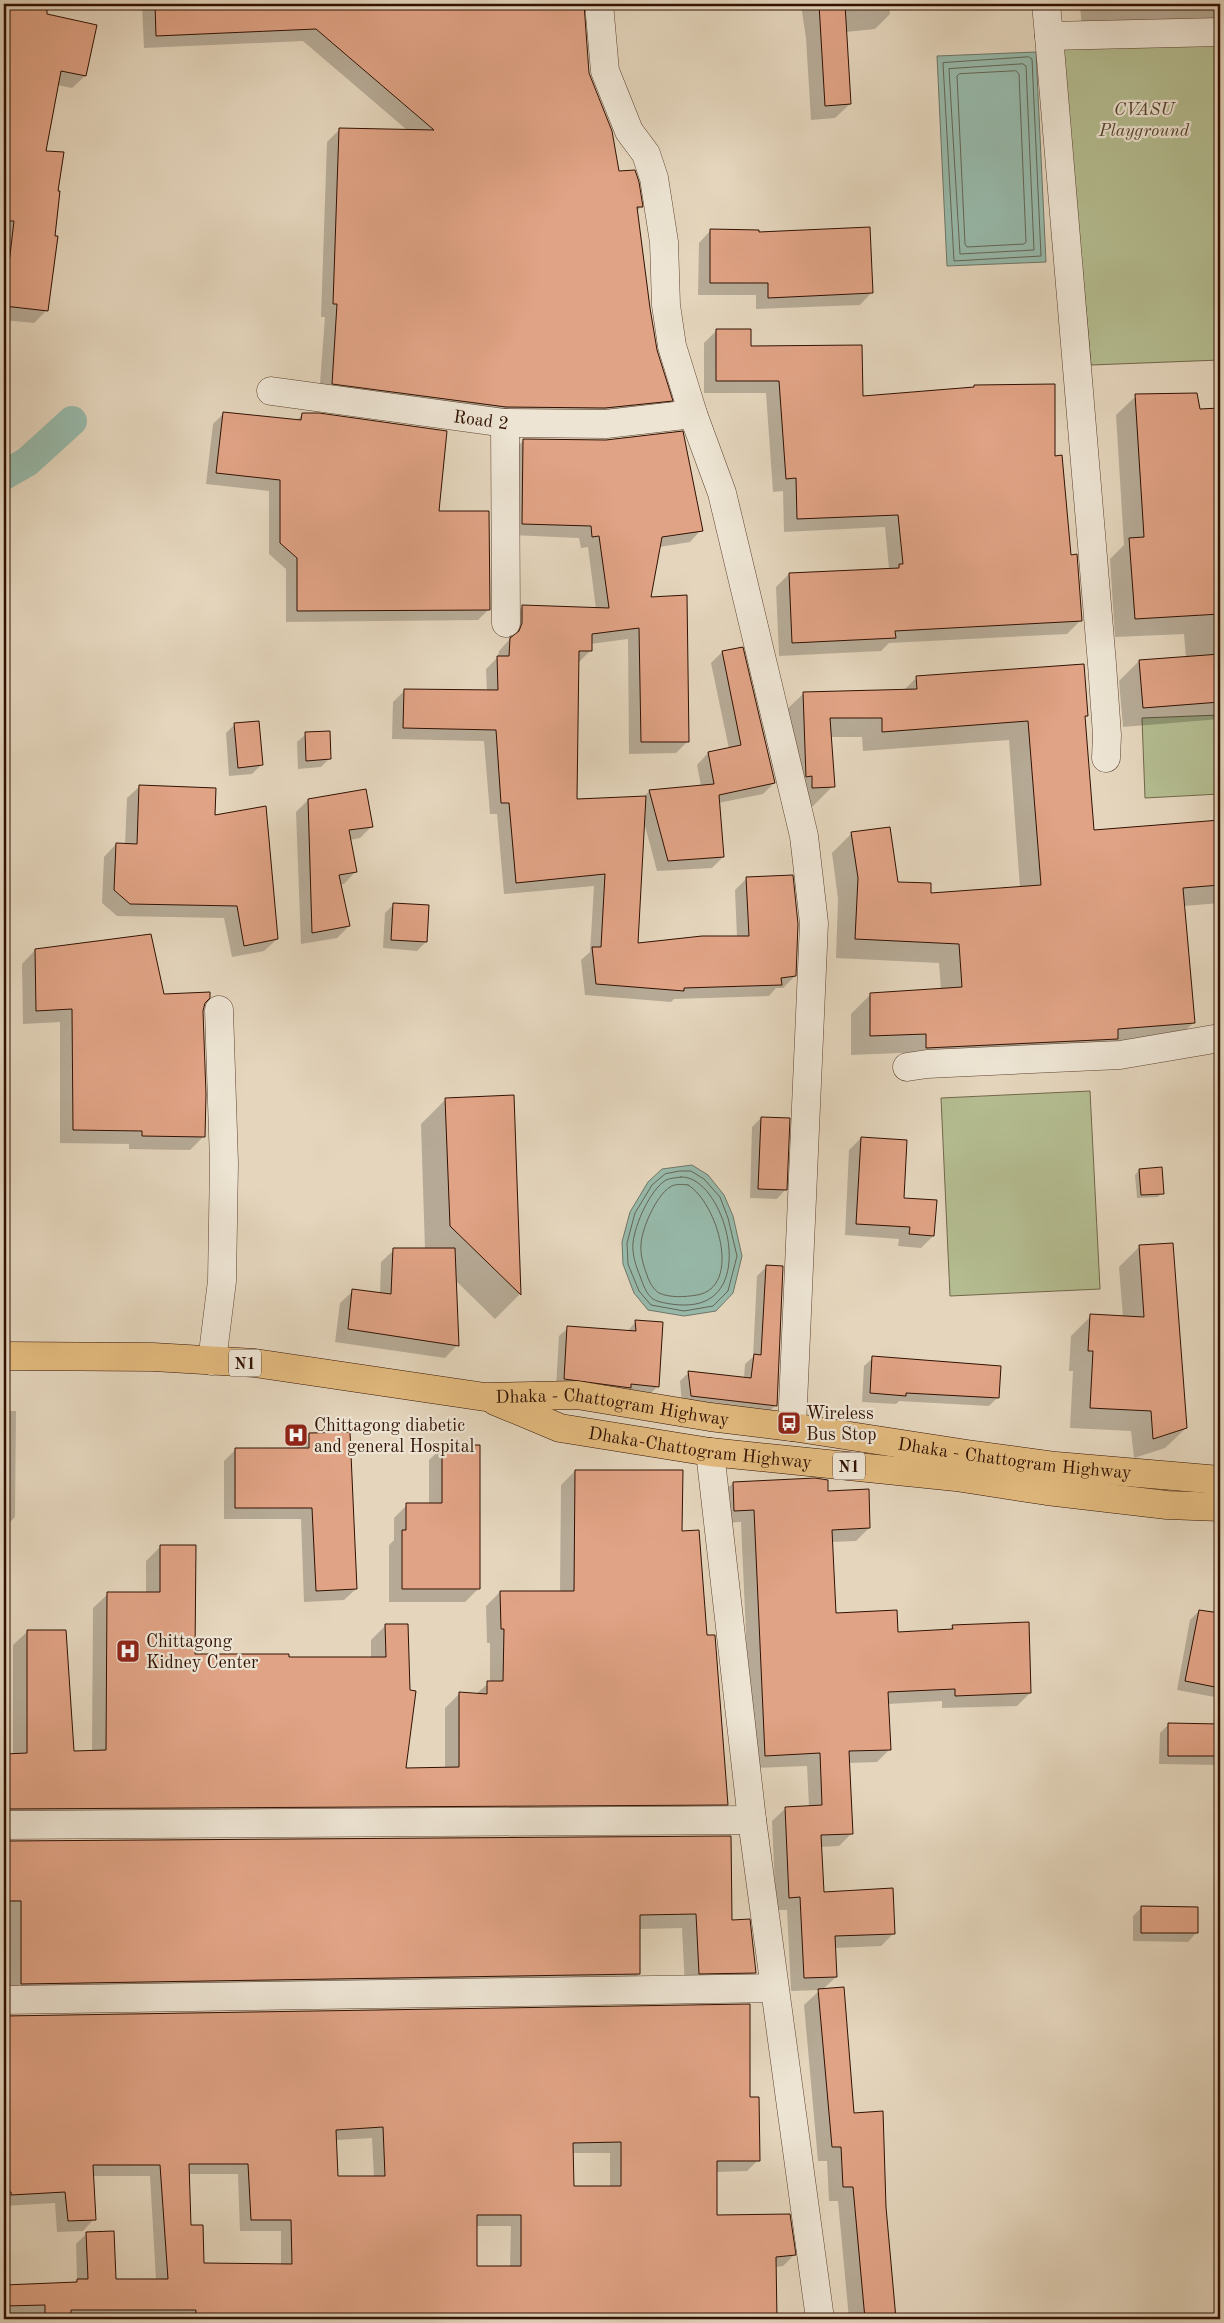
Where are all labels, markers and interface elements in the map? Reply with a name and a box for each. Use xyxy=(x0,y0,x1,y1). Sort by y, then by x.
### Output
park label: CVASU Playground xyxy=(1098,101,1190,140)
street label: Road 2 xyxy=(452,408,510,433)
road number: N1 xyxy=(229,1350,261,1376)
street label: Dhaka - Chattogram Highway xyxy=(495,1387,731,1429)
place label: Wireless Bus Stop xyxy=(806,1405,877,1444)
bus stop icon: Wireless Bus Stop xyxy=(776,1410,802,1436)
place label: Chittagong diabetic and general Hospital xyxy=(314,1417,475,1456)
hospital icon: Chittagong diabetic and general Hospital xyxy=(283,1422,309,1448)
street label: Dhaka-Chattogram Highway xyxy=(587,1425,813,1472)
street label: Dhaka - Chattogram Highway xyxy=(896,1435,1133,1482)
road number: N1 xyxy=(833,1452,865,1480)
place label: Chittagong Kidney Center xyxy=(146,1633,259,1672)
hospital icon: Chittagong Kidney Center xyxy=(115,1638,141,1664)

